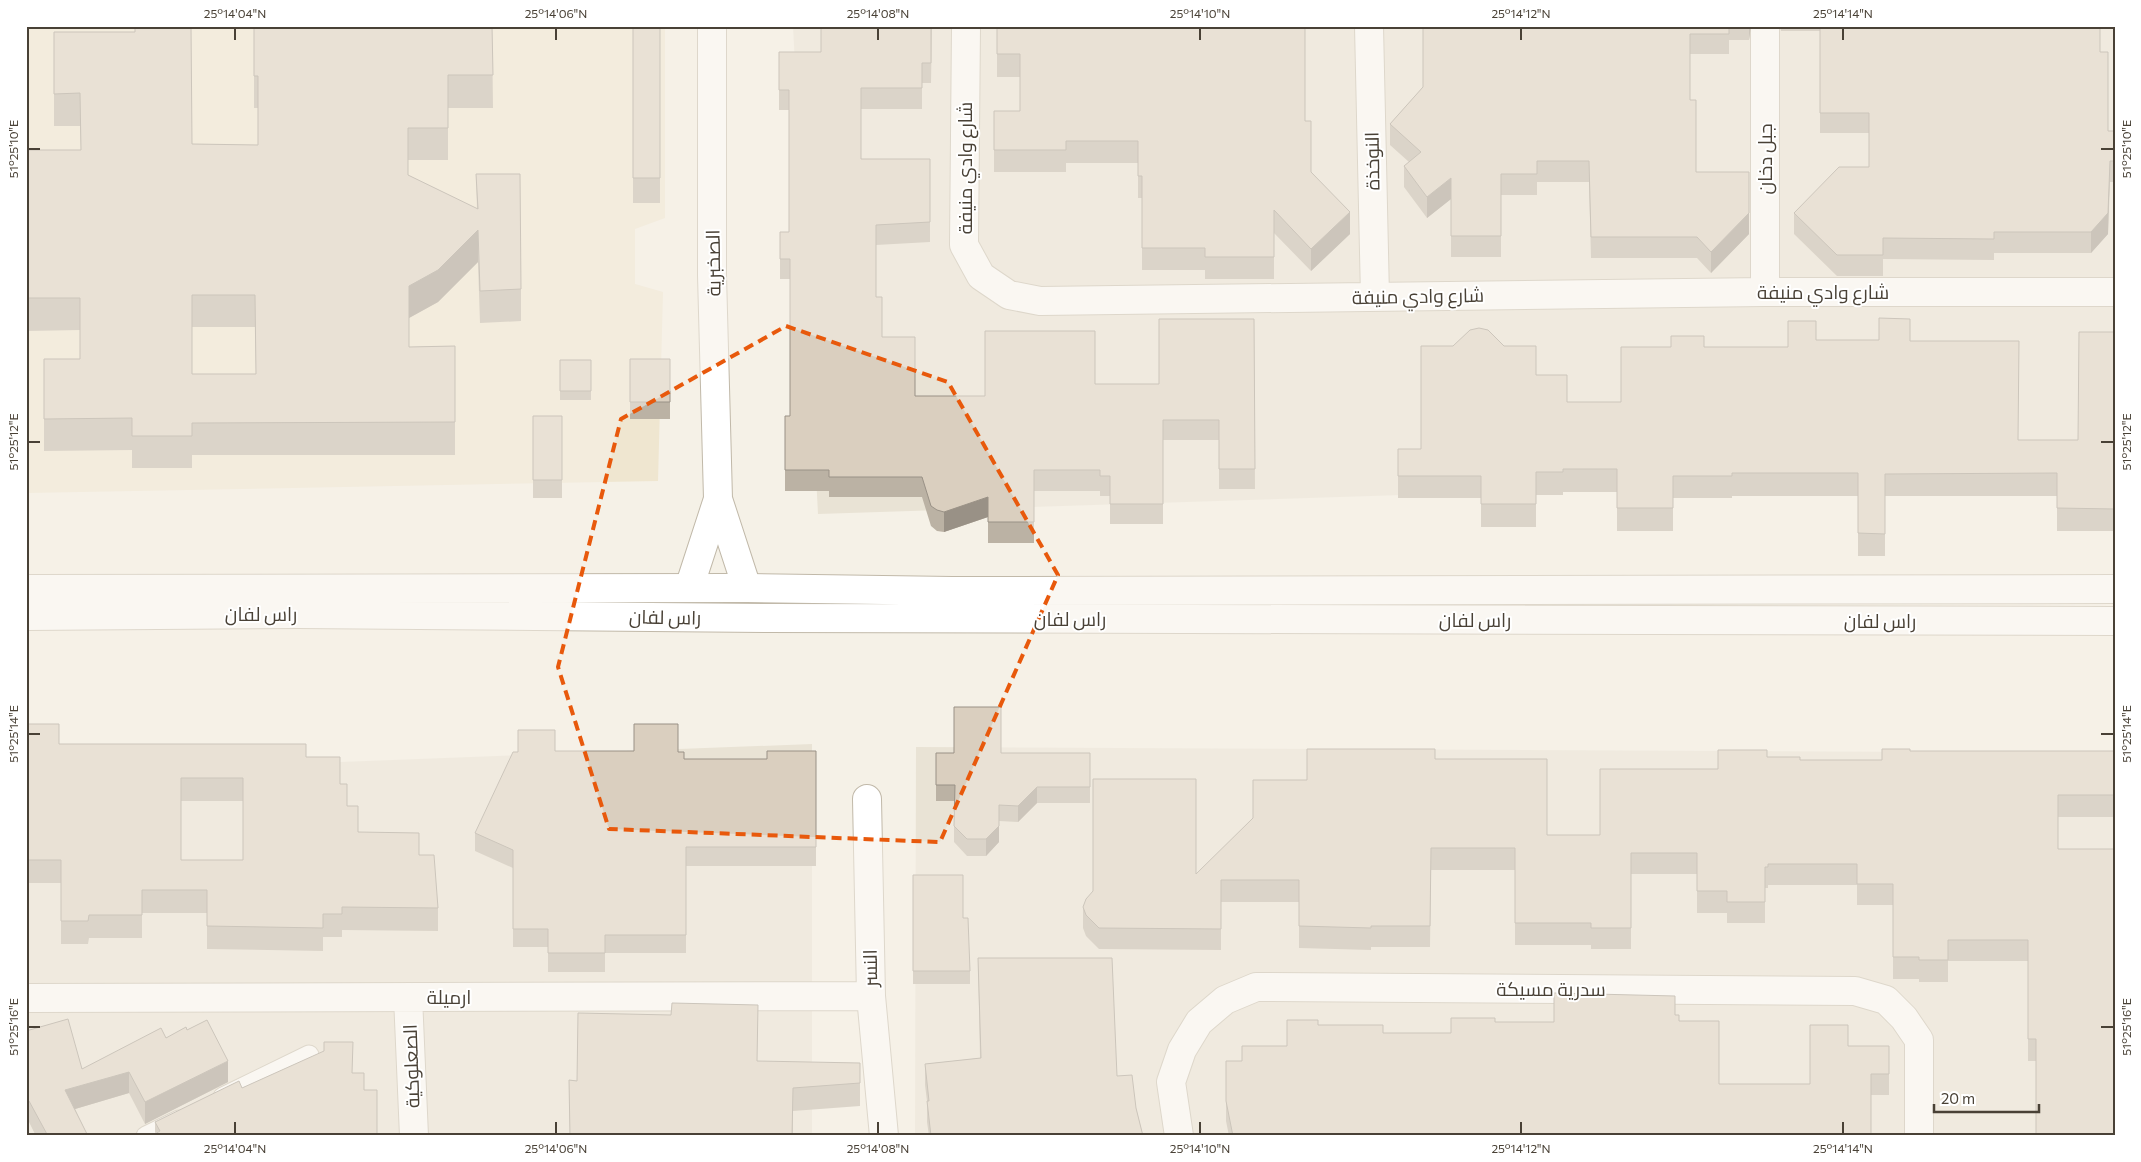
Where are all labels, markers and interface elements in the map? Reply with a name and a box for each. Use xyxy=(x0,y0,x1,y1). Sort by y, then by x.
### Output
text: 25°14'04"N xyxy=(204,6,266,20)
text: 25°14'06"N xyxy=(525,6,587,20)
text: 25°14'08"N xyxy=(847,6,909,20)
text: 25°14'10"N xyxy=(1170,6,1230,20)
text: 25°14'12"N xyxy=(1491,6,1551,20)
text: 25°14'14"N xyxy=(1813,6,1873,20)
street label: شارع وادي منيفة xyxy=(953,102,980,234)
text: 51°25'10"E xyxy=(6,120,20,178)
text: 51°25'10"E xyxy=(2119,120,2133,178)
street label: جبل دخان xyxy=(1753,123,1777,195)
street label: النوخذة xyxy=(1359,131,1385,191)
street label: الصخبرية xyxy=(700,229,726,297)
street label: شارع وادي منيفة xyxy=(1757,280,1889,307)
street label: شارع وادي منيفة xyxy=(1352,283,1484,312)
text: 51°25'12"E xyxy=(6,413,20,471)
text: 51°25'12"E xyxy=(2119,413,2133,471)
street label: راس لفان xyxy=(225,602,297,626)
street label: راس لفان xyxy=(629,604,701,630)
street label: راس لفان xyxy=(1034,607,1106,631)
street label: راس لفان xyxy=(1439,608,1511,632)
street label: راس لفان xyxy=(1844,609,1916,633)
text: 51°25'14"E xyxy=(6,705,20,763)
text: 51°25'14"E xyxy=(2119,705,2133,763)
street label: النسر xyxy=(858,949,882,988)
street label: سدرية مسيكة xyxy=(1496,977,1606,1001)
street label: ارميلة xyxy=(427,985,471,1009)
text: 51°25'16"E xyxy=(6,998,20,1056)
text: 51°25'16"E xyxy=(2119,998,2133,1056)
street label: الصعلوكية xyxy=(398,1024,424,1108)
scale bar xyxy=(1934,1082,2038,1114)
text: 20 m xyxy=(1941,1089,1975,1107)
text: 25°14'04"N xyxy=(204,1141,266,1155)
text: 25°14'06"N xyxy=(525,1141,587,1155)
text: 25°14'08"N xyxy=(847,1141,909,1155)
text: 25°14'10"N xyxy=(1170,1141,1230,1155)
text: 25°14'12"N xyxy=(1491,1141,1551,1155)
text: 25°14'14"N xyxy=(1813,1141,1873,1155)

